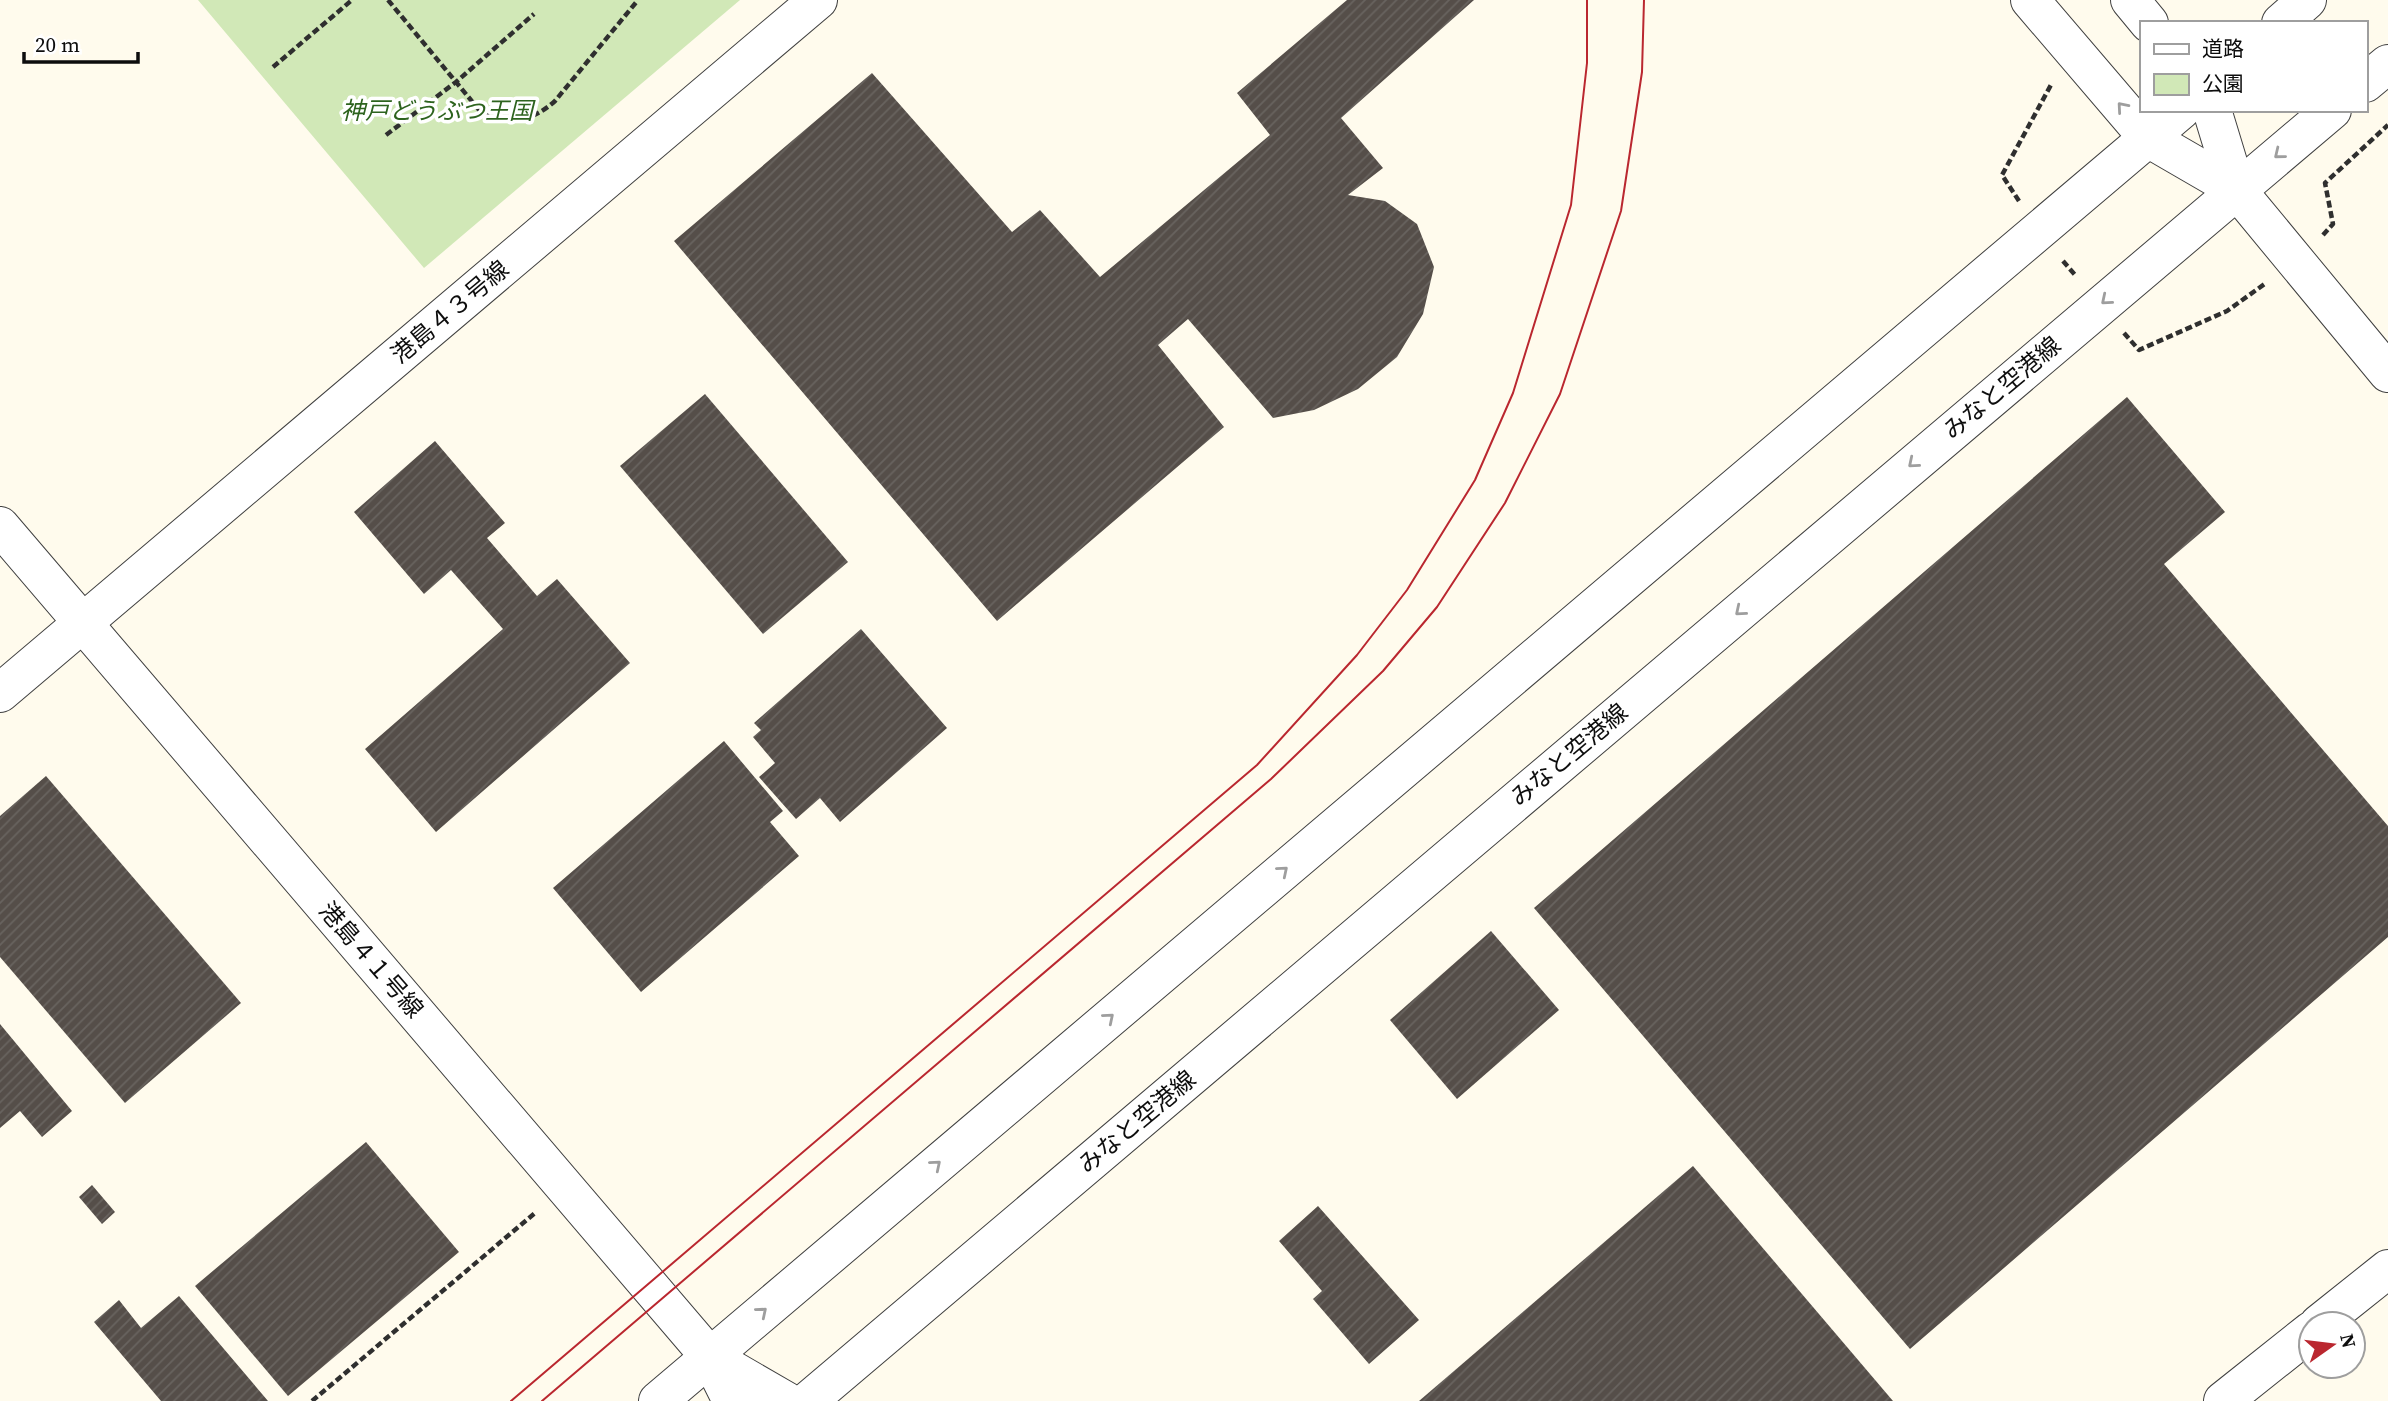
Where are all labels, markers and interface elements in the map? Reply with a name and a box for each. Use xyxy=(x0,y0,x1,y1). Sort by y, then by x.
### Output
scale bar xyxy=(24,21,138,65)
legend xyxy=(2140,21,2367,112)
text: 20 m xyxy=(35,30,80,59)
text: 道路 xyxy=(2202,34,2244,63)
text: 公園 xyxy=(2202,69,2244,98)
park label: 神戸どうぶつ王国 xyxy=(341,94,536,127)
one-way arrow xyxy=(2118,103,2130,116)
one-way arrow xyxy=(2275,145,2287,158)
street label: 港島４３号線 xyxy=(384,253,515,371)
one-way arrow xyxy=(2101,292,2113,305)
street label: みなと空港線 xyxy=(1936,329,2067,447)
one-way arrow xyxy=(1909,455,1921,468)
one-way arrow xyxy=(1735,603,1748,615)
street label: みなと空港線 xyxy=(1503,696,1634,814)
one-way arrow xyxy=(1274,867,1287,879)
street label: 港島４１号線 xyxy=(312,895,431,1025)
one-way arrow xyxy=(1101,1014,1114,1026)
street label: みなと空港線 xyxy=(1071,1063,1202,1181)
one-way arrow xyxy=(927,1161,940,1173)
one-way arrow xyxy=(754,1308,767,1320)
north arrow xyxy=(2297,1310,2367,1380)
text: N xyxy=(2334,1331,2363,1351)

